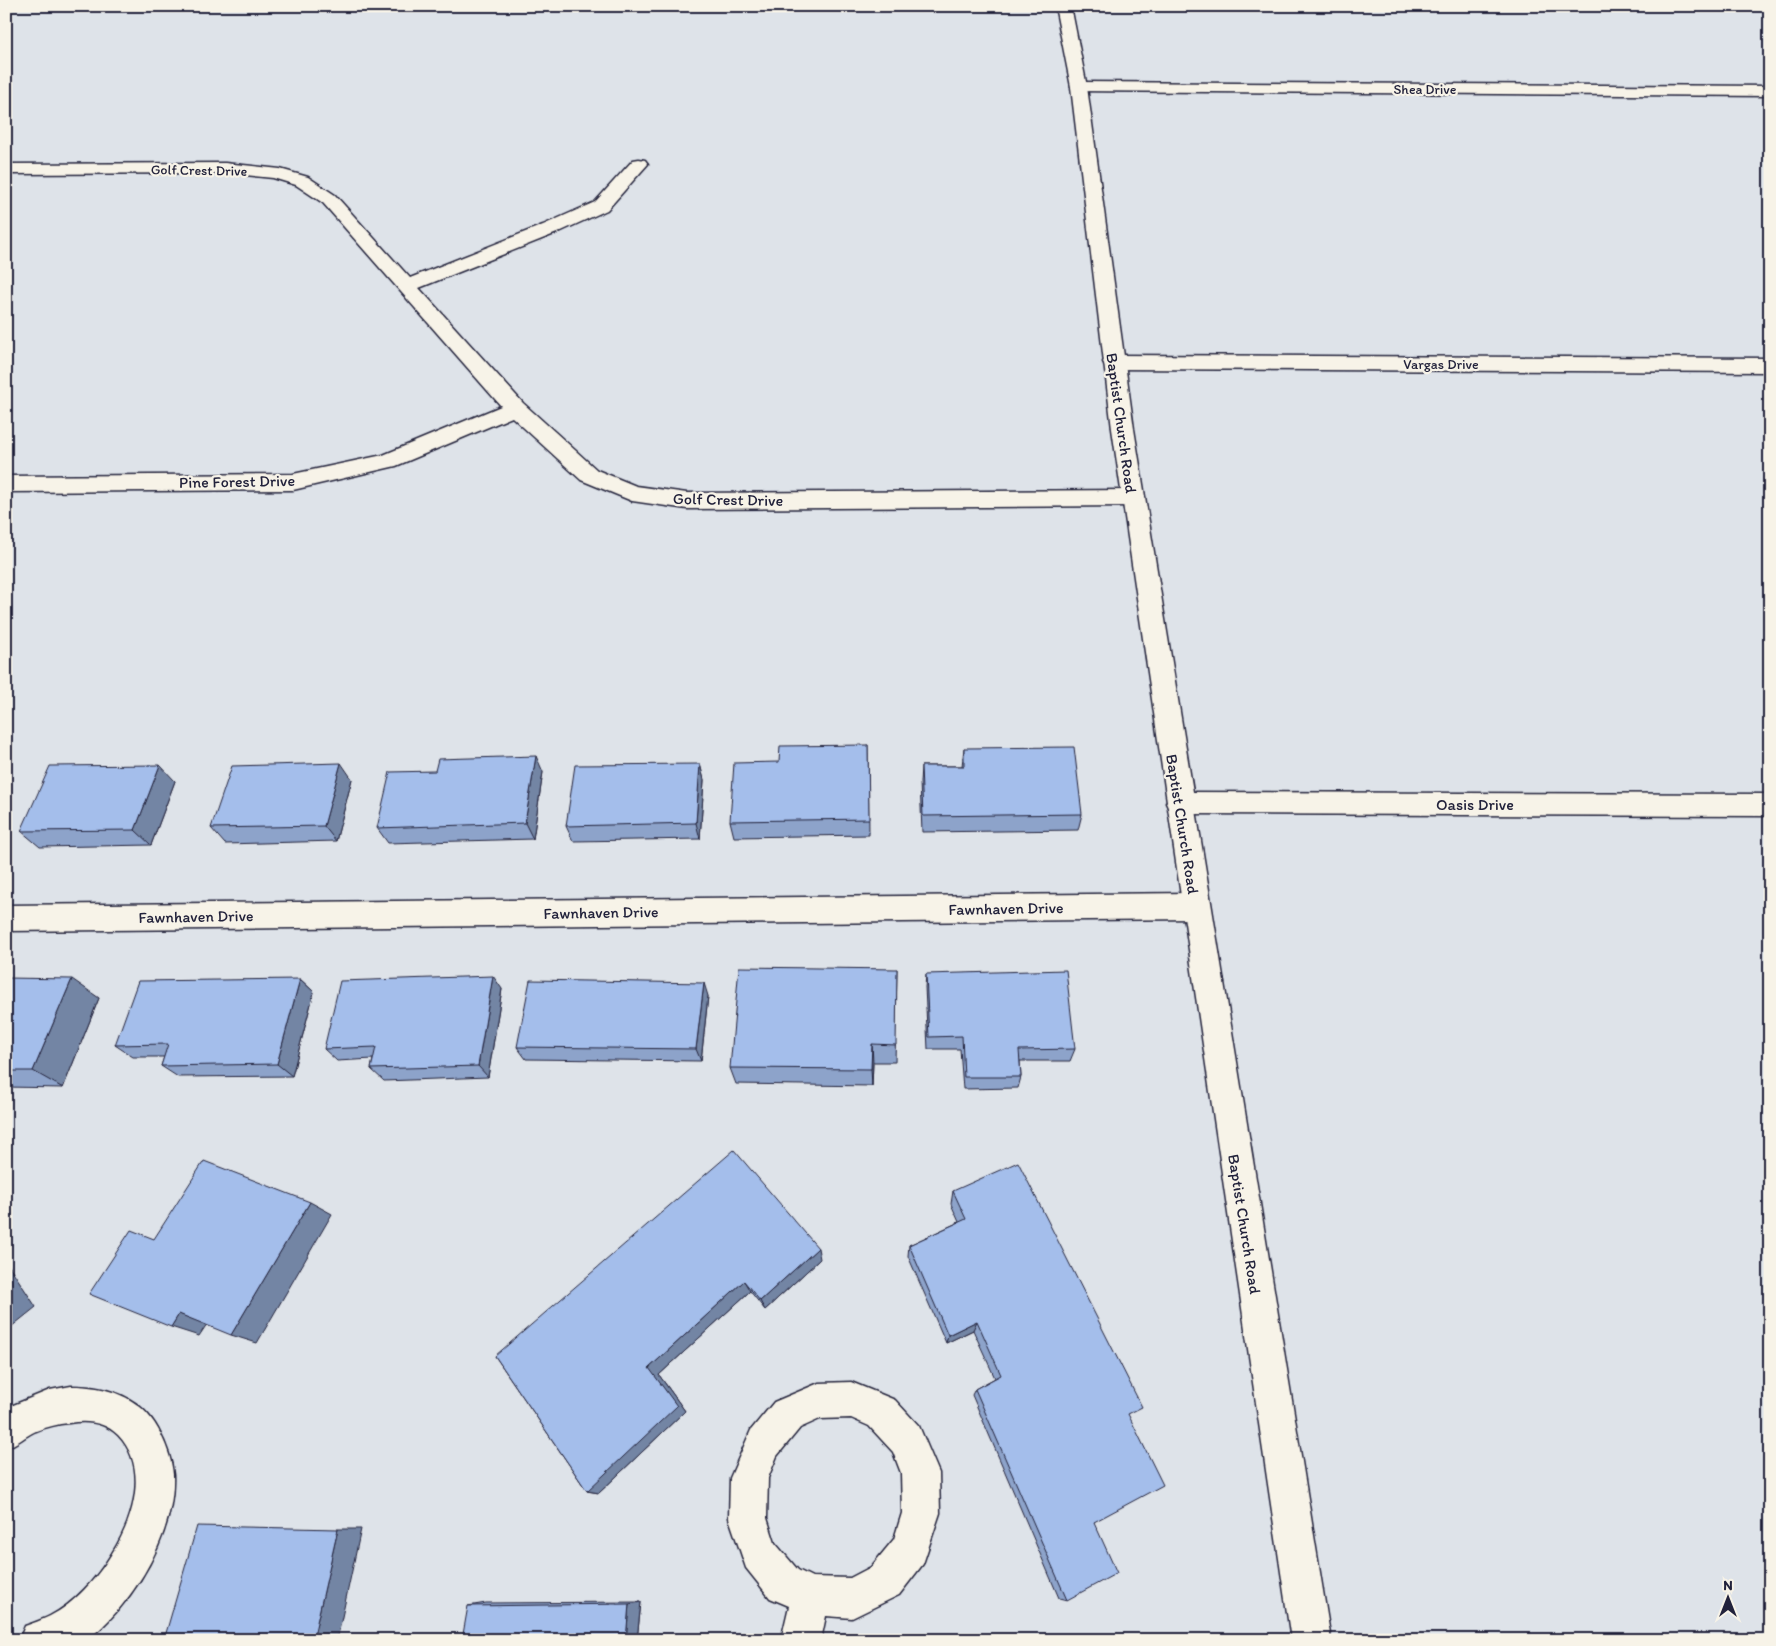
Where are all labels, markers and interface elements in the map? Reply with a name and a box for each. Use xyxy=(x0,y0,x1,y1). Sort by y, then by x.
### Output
street label: Shea Drive xyxy=(1394,81,1457,98)
street label: Golf Crest Drive xyxy=(151,161,248,180)
street label: Baptist Church Road xyxy=(1102,352,1141,495)
street label: Vargas Drive xyxy=(1403,356,1479,373)
street label: Pine Forest Drive xyxy=(179,471,296,492)
street label: Golf Crest Drive xyxy=(673,489,783,510)
street label: Baptist Church Road xyxy=(1162,753,1203,896)
street label: Oasis Drive xyxy=(1436,795,1514,814)
street label: Fawnhaven Drive xyxy=(948,898,1064,919)
street label: Fawnhaven Drive xyxy=(543,902,659,923)
street label: Fawnhaven Drive xyxy=(138,906,254,927)
street label: Baptist Church Road xyxy=(1224,1153,1265,1296)
north arrow xyxy=(1704,1574,1754,1624)
text: N xyxy=(1723,1577,1733,1594)

